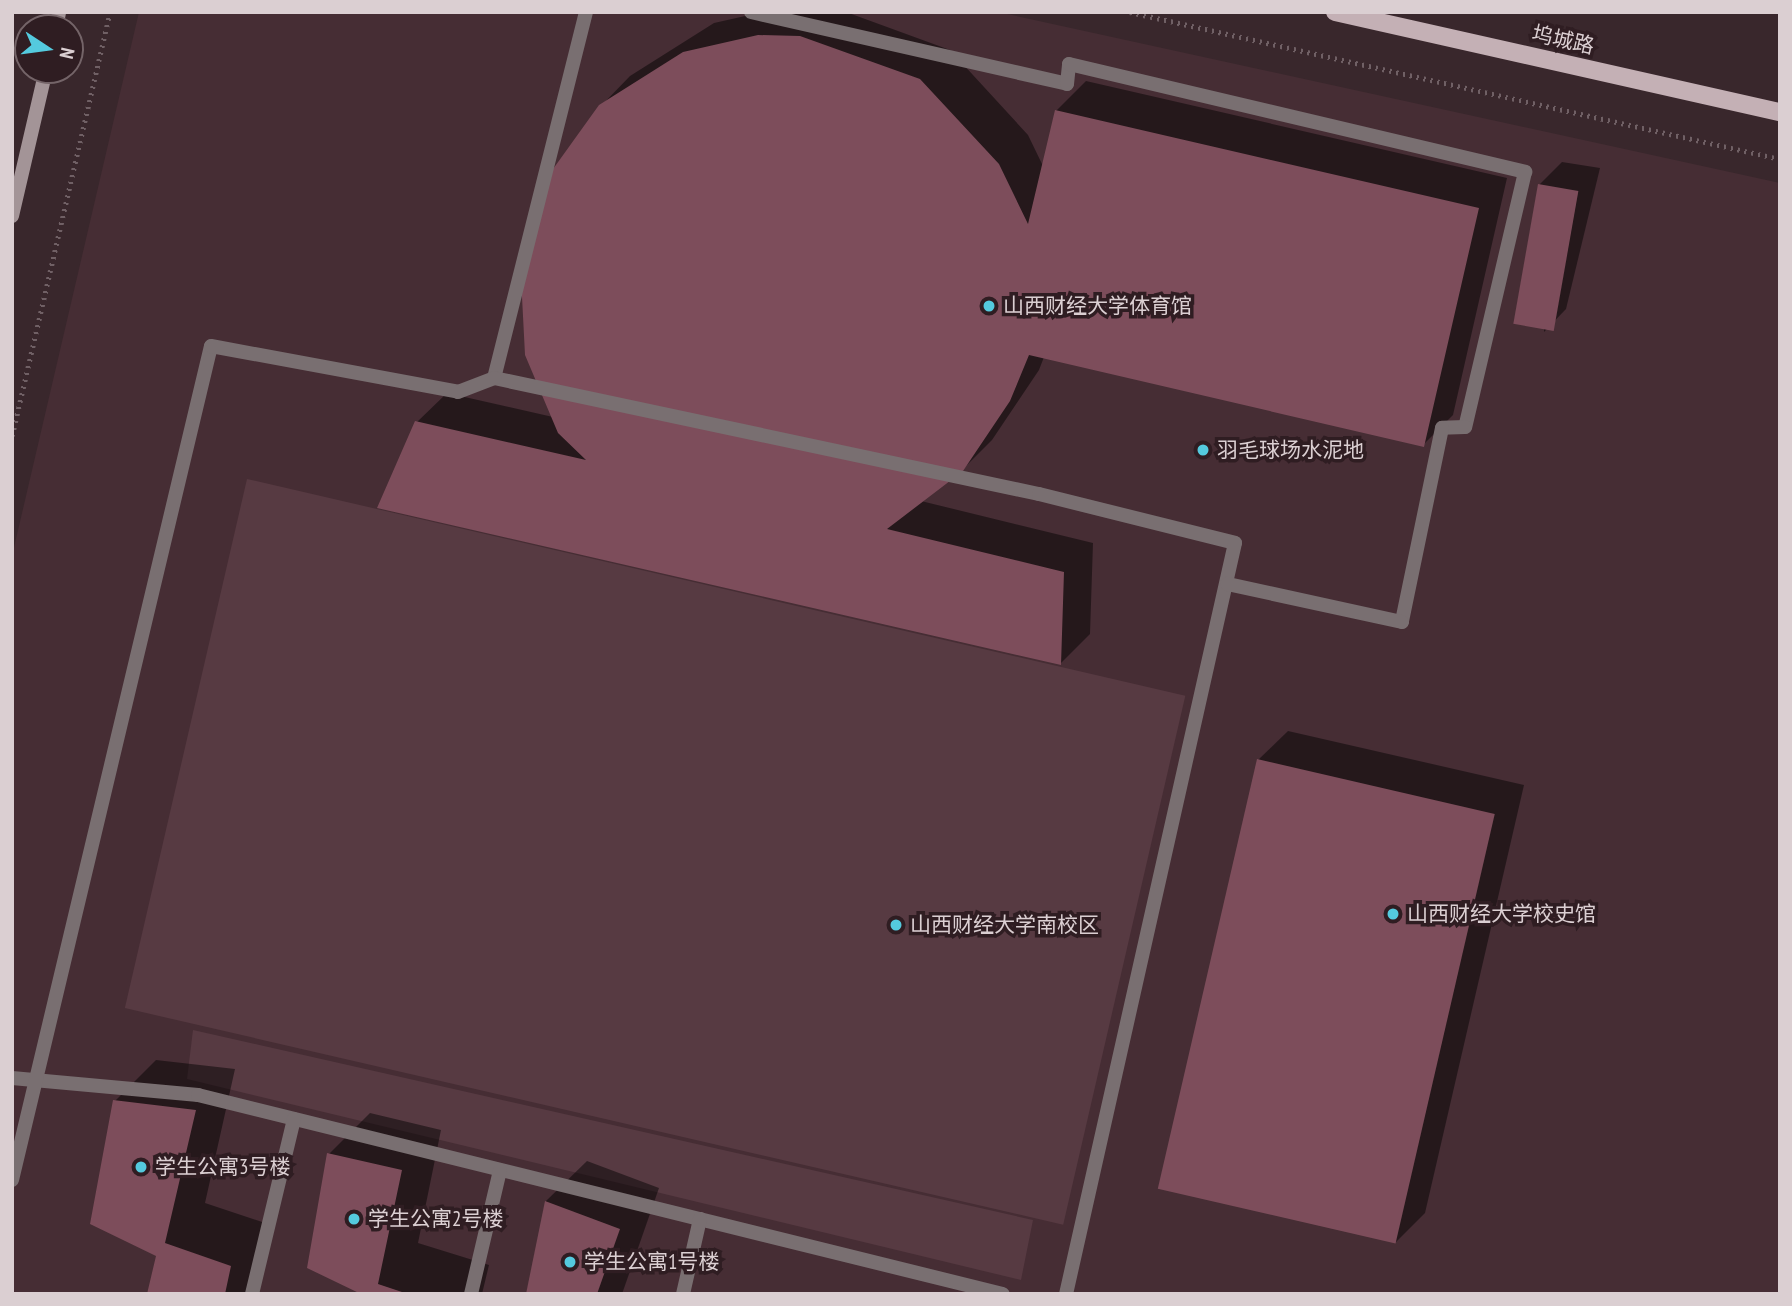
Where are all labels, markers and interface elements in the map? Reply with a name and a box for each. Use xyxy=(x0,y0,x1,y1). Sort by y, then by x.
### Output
north arrow xyxy=(14,14,84,84)
street label: 坞城路 xyxy=(1529,21,1597,59)
text: N xyxy=(55,46,80,61)
place label: 山西财经大学体育馆 xyxy=(1003,293,1192,319)
marker: 山西财经大学体育馆 xyxy=(981,298,997,314)
place label: 羽毛球场水泥地 xyxy=(1217,437,1364,463)
marker: 羽毛球场水泥地 xyxy=(1195,442,1211,458)
place label: 山西财经大学校史馆 xyxy=(1407,901,1596,927)
marker: 山西财经大学校史馆 xyxy=(1385,906,1401,922)
place label: 山西财经大学南校区 xyxy=(910,912,1099,938)
marker: 山西财经大学南校区 xyxy=(888,917,904,933)
place label: 学生公寓3号楼 xyxy=(155,1154,290,1180)
marker: 学生公寓3号楼 xyxy=(133,1159,149,1175)
place label: 学生公寓2号楼 xyxy=(368,1206,503,1232)
marker: 学生公寓2号楼 xyxy=(346,1211,362,1227)
place label: 学生公寓1号楼 xyxy=(584,1249,719,1275)
marker: 学生公寓1号楼 xyxy=(562,1254,578,1270)

